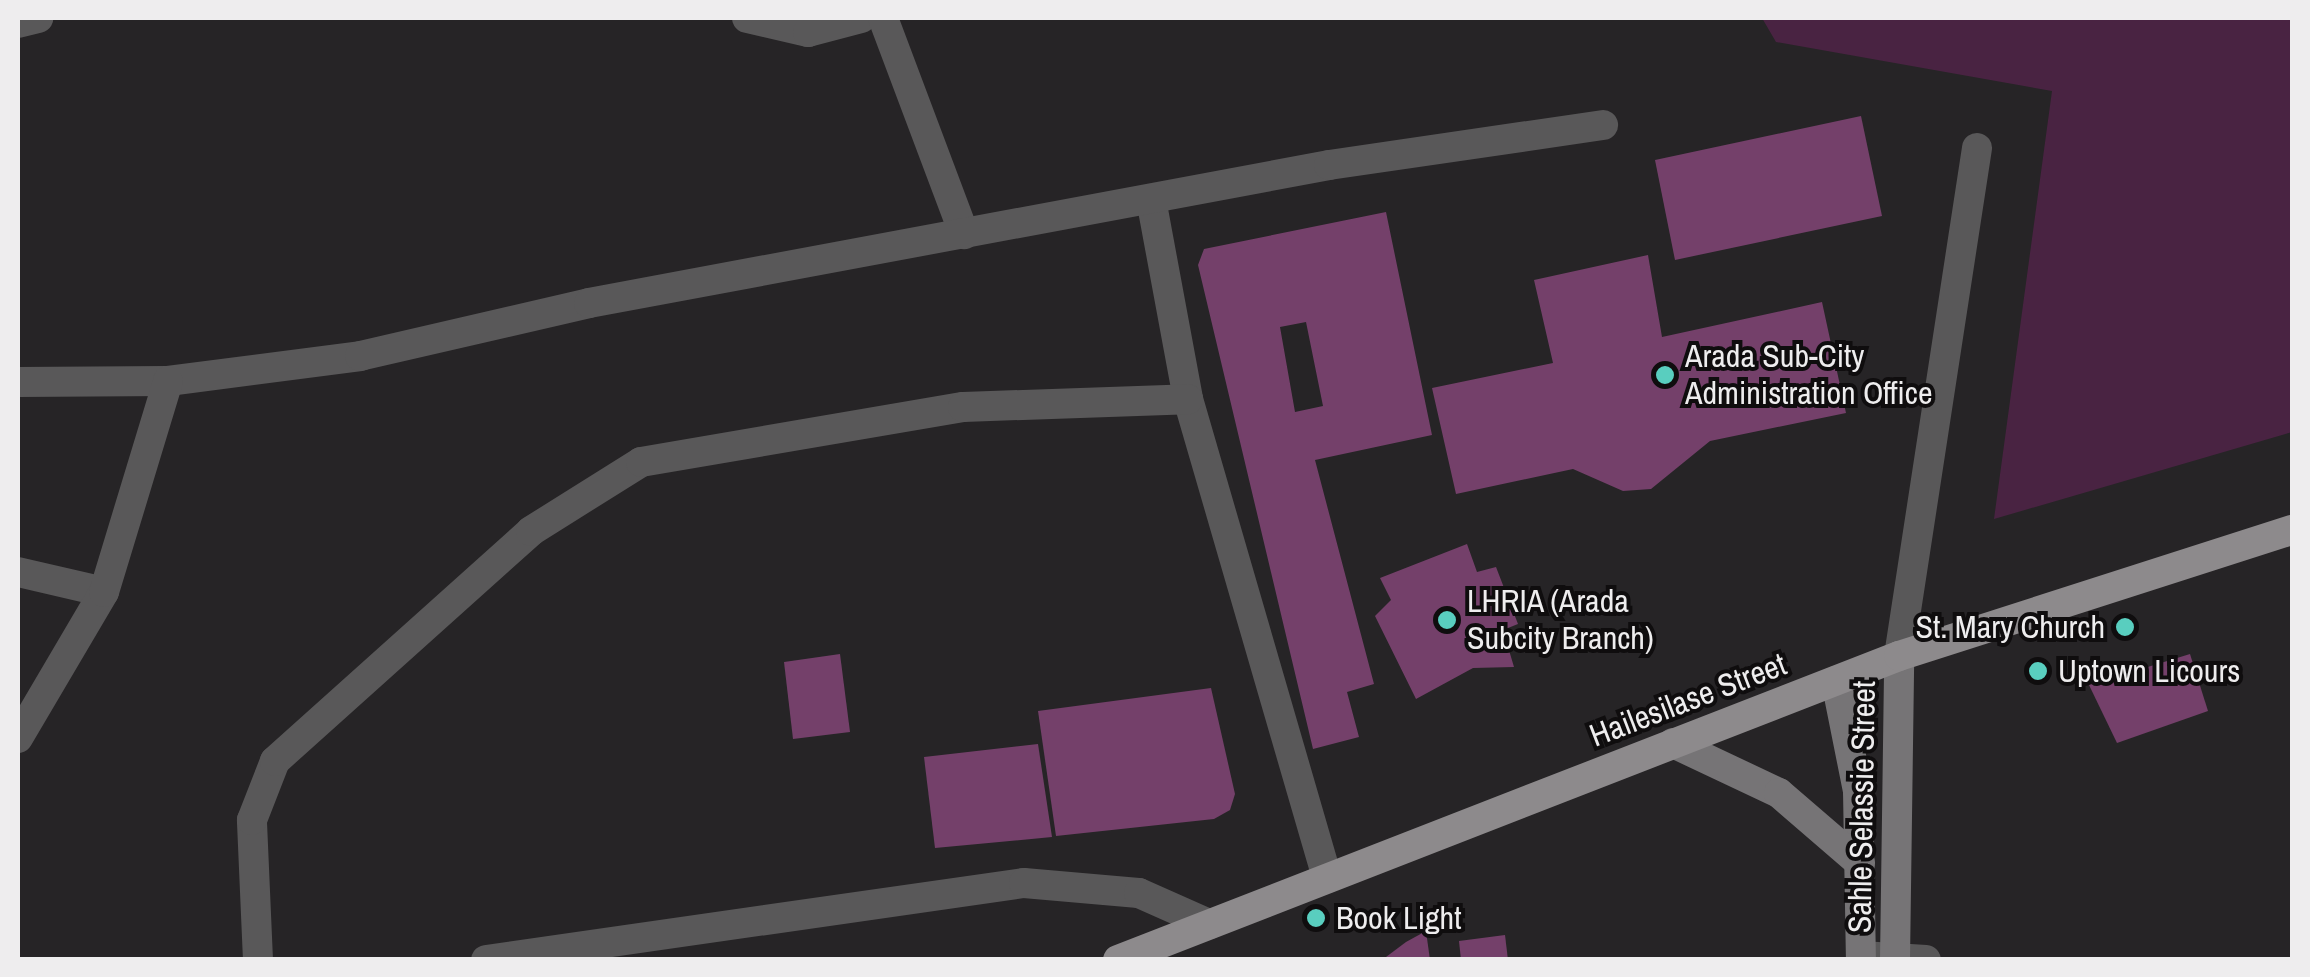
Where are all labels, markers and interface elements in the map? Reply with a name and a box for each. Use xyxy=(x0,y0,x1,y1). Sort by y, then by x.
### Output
place label: Arada Sub-City Administration Office xyxy=(1685,338,1933,413)
marker: Arada Sub-City Administration Office xyxy=(1654,364,1676,386)
place label: LHRIA (Arada Subcity Branch) xyxy=(1467,583,1654,658)
place label: St. Mary Church xyxy=(1915,608,2105,646)
marker: LHRIA (Arada Subcity Branch) xyxy=(1436,609,1458,631)
marker: St. Mary Church xyxy=(2114,616,2136,638)
street label: Hailesilase Street xyxy=(1584,645,1792,755)
place label: Uptown Licours xyxy=(2058,652,2240,690)
marker: Uptown Licours xyxy=(2027,660,2049,682)
street label: Sahle Selassie Street xyxy=(1841,681,1883,933)
place label: Book Light xyxy=(1336,899,1461,937)
marker: Book Light xyxy=(1305,907,1327,929)

